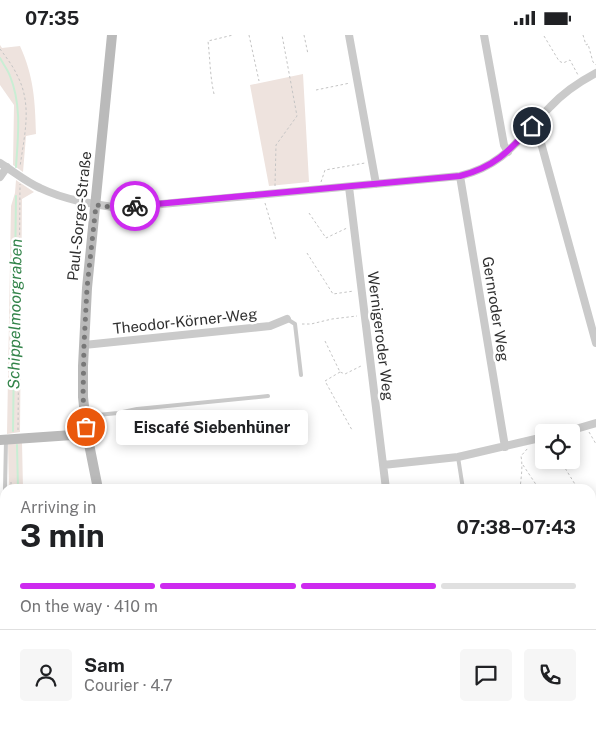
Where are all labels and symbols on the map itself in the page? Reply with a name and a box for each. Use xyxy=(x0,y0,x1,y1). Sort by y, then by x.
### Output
pin xyxy=(511,105,553,147)
street label: Paul-Sorge-Straße xyxy=(64,150,94,282)
courier xyxy=(110,181,160,231)
water label: Schippelmoorgraben xyxy=(4,238,26,390)
street label: Gernroder Weg xyxy=(479,255,513,363)
street label: Wernigeroder Weg xyxy=(365,270,397,402)
street label: Theodor-Körner-Weg xyxy=(112,305,258,337)
pin xyxy=(65,406,107,448)
callout: Eiscafé Siebenhüner xyxy=(116,409,308,445)

